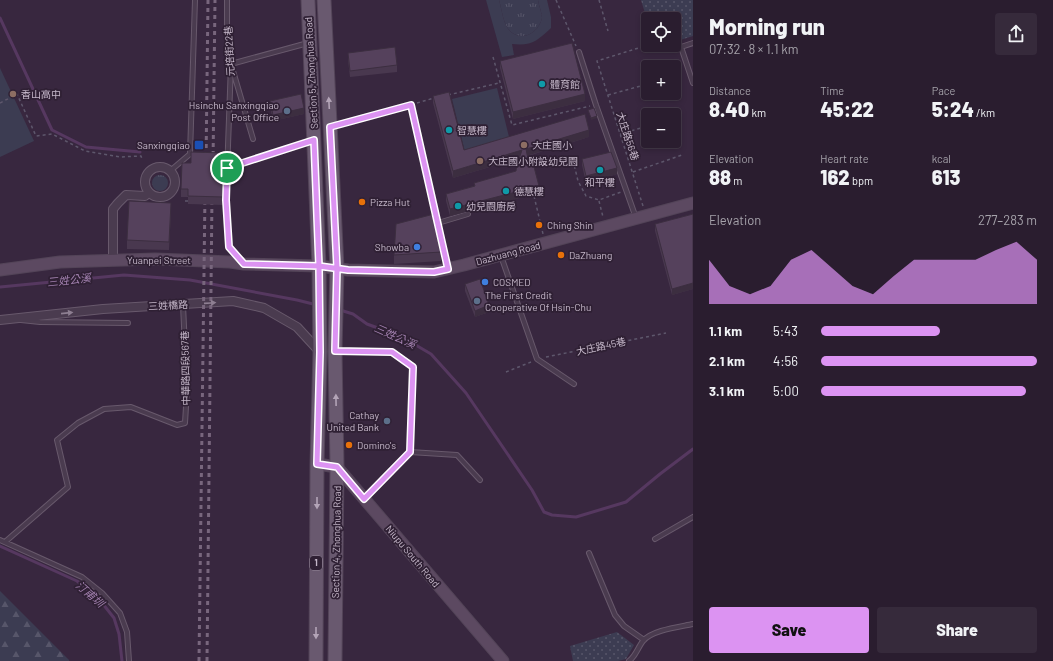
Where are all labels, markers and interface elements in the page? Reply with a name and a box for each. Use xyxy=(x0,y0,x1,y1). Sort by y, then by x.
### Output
map controls xyxy=(641,12,681,148)
button: locate xyxy=(641,12,681,52)
text: Morning run xyxy=(709,13,825,39)
button: share xyxy=(995,13,1037,55)
street label: Section 5, Zhonghua Road xyxy=(302,17,320,129)
street label: 元培街22巷 xyxy=(222,25,236,77)
text: 07:32 · 8 × 1.1 km xyxy=(709,41,799,57)
button: + xyxy=(641,60,681,100)
place label: 體育館 xyxy=(550,78,580,90)
marker: 體育館 xyxy=(537,79,547,89)
text: Distance xyxy=(709,84,751,97)
text: Time xyxy=(820,84,844,97)
text: Pace xyxy=(932,84,955,97)
place label: 香山高中 xyxy=(21,88,61,100)
marker: 香山高中 xyxy=(8,89,18,99)
one-way arrow xyxy=(325,97,332,109)
text: 8.40 xyxy=(709,97,749,121)
text: 45:22 xyxy=(820,97,874,121)
text: 5:24 xyxy=(932,97,974,121)
place label: Hsinchu Sanxingqiao Post Office xyxy=(189,99,279,123)
marker: Hsinchu Sanxingqiao Post Office xyxy=(282,106,292,116)
text: km xyxy=(749,106,766,119)
text: /km xyxy=(974,106,995,119)
button: − xyxy=(641,108,681,148)
street label: 大庄路56巷 xyxy=(615,110,641,162)
place label: 智慧樓 xyxy=(457,124,487,136)
marker: 智慧樓 xyxy=(444,125,454,135)
place label: Sanxingqiao xyxy=(137,139,190,151)
marker: Sanxingqiao xyxy=(193,139,205,151)
place label: 大庄國小 xyxy=(532,139,572,151)
marker: 大庄國小 xyxy=(519,140,529,150)
pin xyxy=(210,151,244,185)
text: Elevation xyxy=(709,152,753,165)
text: Heart rate xyxy=(820,152,869,165)
text: kcal xyxy=(932,152,951,165)
place label: 大庄國小附設幼兒園 xyxy=(488,155,578,167)
marker: 大庄國小附設幼兒園 xyxy=(475,156,485,166)
icon: arrive xyxy=(216,157,238,179)
marker: 和平樓 xyxy=(595,165,605,175)
text: 88 xyxy=(709,165,731,189)
text: 162 xyxy=(820,165,850,189)
text: 613 xyxy=(932,165,961,189)
text: m xyxy=(731,174,742,187)
text: bpm xyxy=(850,174,873,187)
place label: 和平樓 xyxy=(585,176,615,188)
place label: 德慧樓 xyxy=(514,185,544,197)
marker: 德慧樓 xyxy=(501,186,511,196)
place label: Pizza Hut xyxy=(370,196,410,208)
marker: Pizza Hut xyxy=(357,197,367,207)
place label: 幼兒園廚房 xyxy=(466,200,516,212)
marker: 幼兒園廚房 xyxy=(453,201,463,211)
text: Elevation xyxy=(709,212,761,228)
text: 277–283 m xyxy=(978,212,1037,228)
place label: Ching Shin xyxy=(547,219,593,231)
marker: Ching Shin xyxy=(534,220,544,230)
street label: Dazhuang Road xyxy=(474,239,542,267)
place label: Showba xyxy=(375,241,409,253)
marker: Showba xyxy=(412,242,422,252)
place label: DaZhuang xyxy=(569,249,612,261)
marker: DaZhuang xyxy=(556,250,566,260)
street label: Yuanpei Street xyxy=(127,254,191,266)
water label: 三姓公溪 xyxy=(46,271,93,288)
place label: COSMED xyxy=(493,276,531,288)
marker: COSMED xyxy=(480,277,490,287)
place label: The First Credit Cooperative Of Hsin-Chu xyxy=(485,289,591,313)
marker: The First Credit Cooperative Of Hsin-Chu xyxy=(472,296,482,306)
street label: 三姓橋路 xyxy=(148,298,188,312)
one-way arrow xyxy=(204,299,216,306)
one-way arrow xyxy=(61,310,73,316)
water label: 三姓公溪 xyxy=(372,321,420,351)
text: 1.1 km xyxy=(709,323,742,339)
text: 5:43 xyxy=(773,323,798,339)
street label: 中華路四段567巷 xyxy=(178,330,192,406)
street label: 大庄路45巷 xyxy=(575,335,627,357)
text: 2.1 km xyxy=(709,353,745,369)
text: 4:56 xyxy=(773,353,798,369)
text: 3.1 km xyxy=(709,383,745,399)
text: 5:00 xyxy=(773,383,799,399)
one-way arrow xyxy=(333,393,339,406)
place label: Cathay United Bank xyxy=(327,409,379,433)
marker: Cathay United Bank xyxy=(382,416,392,426)
place label: Domino's xyxy=(357,439,396,451)
marker: Domino's xyxy=(344,440,354,450)
street label: Section 4, Zhonghua Road xyxy=(329,486,343,598)
one-way arrow xyxy=(314,497,320,510)
street label: Niupu South Road xyxy=(384,523,442,589)
road number: 1 xyxy=(310,556,322,570)
water label: 汀甫圳 xyxy=(74,578,109,611)
button: Save xyxy=(709,607,869,653)
button: Share xyxy=(877,607,1037,653)
one-way arrow xyxy=(313,627,319,640)

